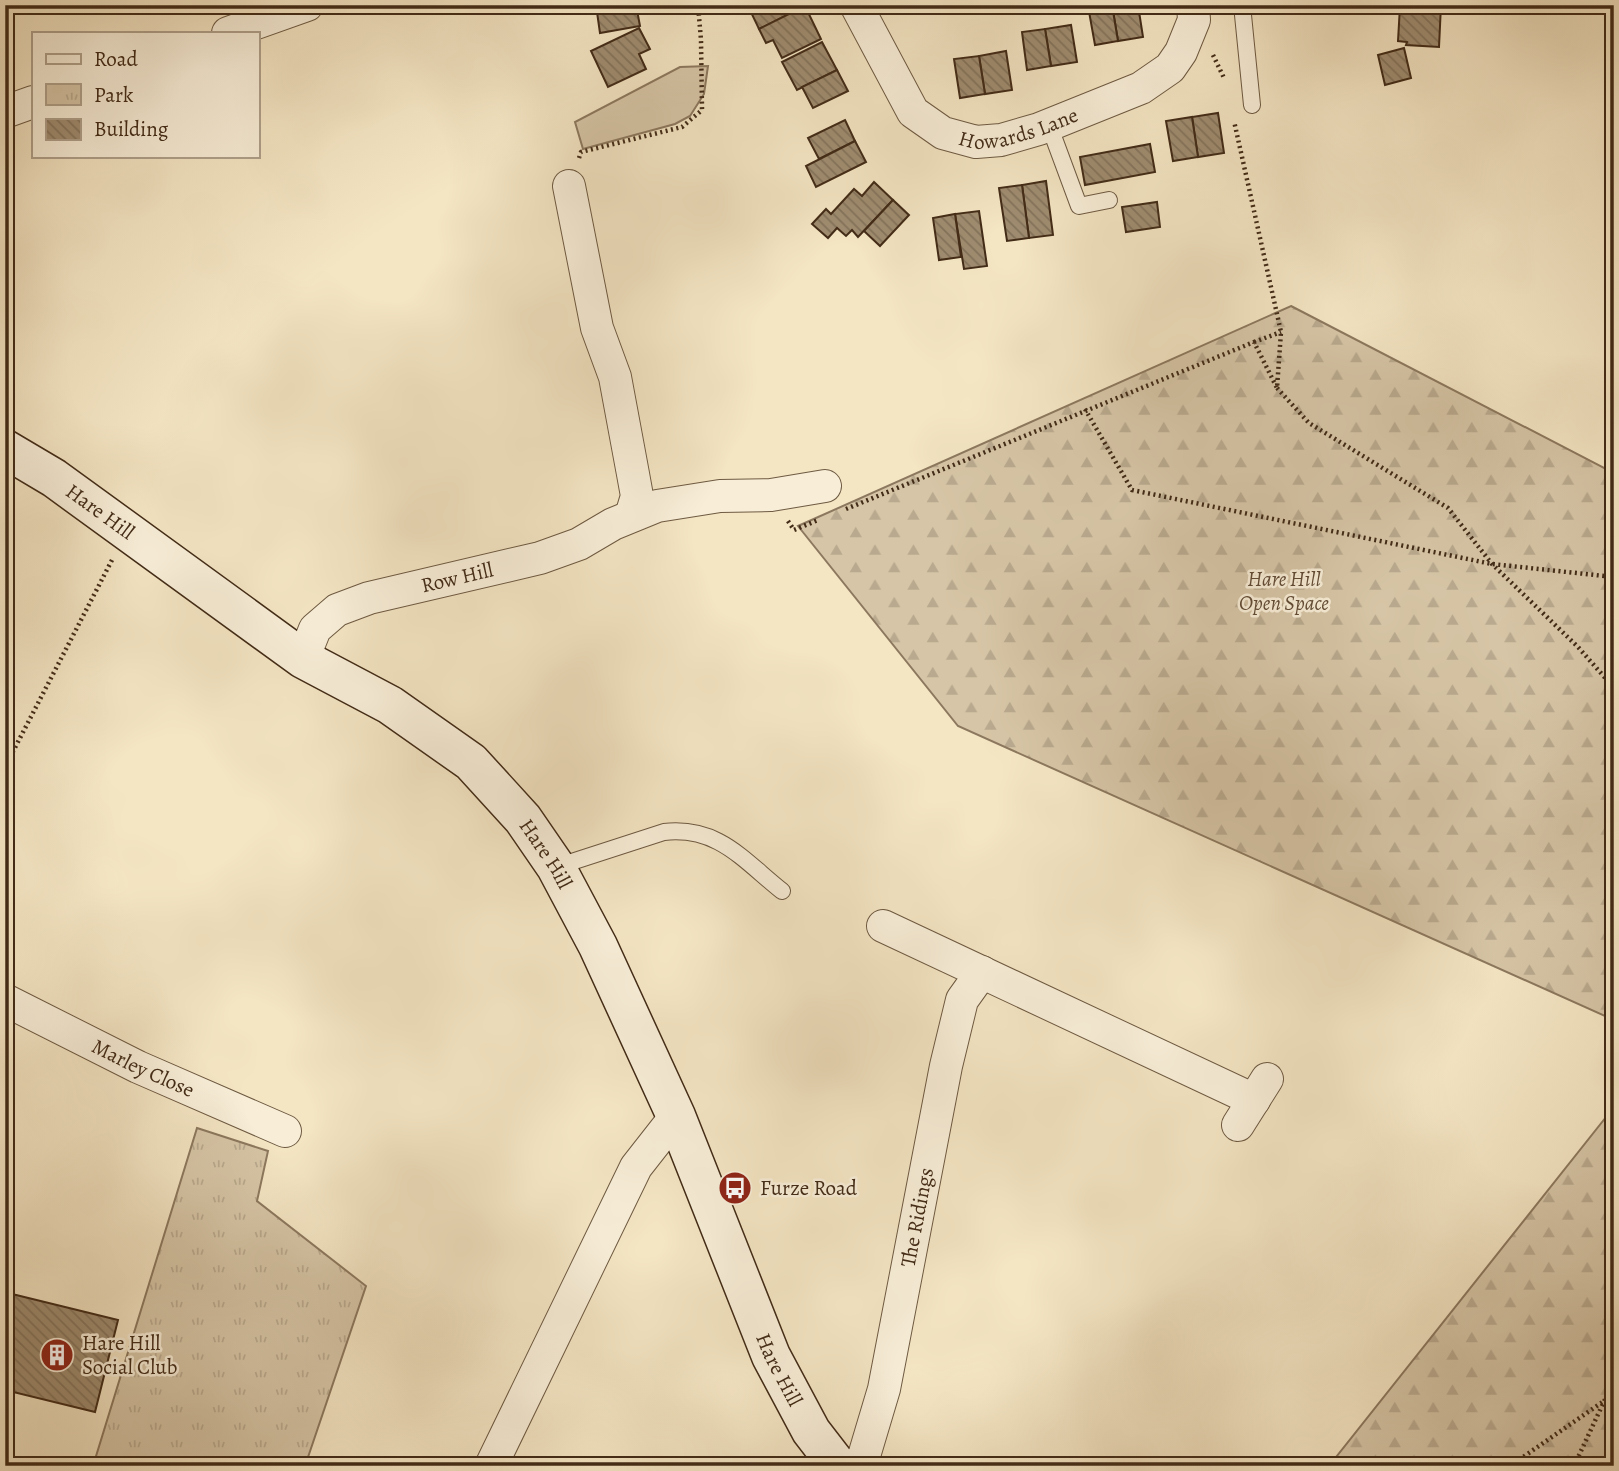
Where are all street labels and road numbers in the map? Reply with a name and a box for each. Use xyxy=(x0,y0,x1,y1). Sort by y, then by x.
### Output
street label: Howards Lane xyxy=(955,101,1082,156)
street label: Hare Hill xyxy=(60,477,140,546)
street label: Row Hill xyxy=(418,555,496,599)
street label: Hare Hill xyxy=(513,813,579,894)
street label: Marley Close xyxy=(87,1032,199,1104)
street label: The Ridings xyxy=(894,1165,940,1269)
street label: Hare Hill xyxy=(749,1329,809,1411)

